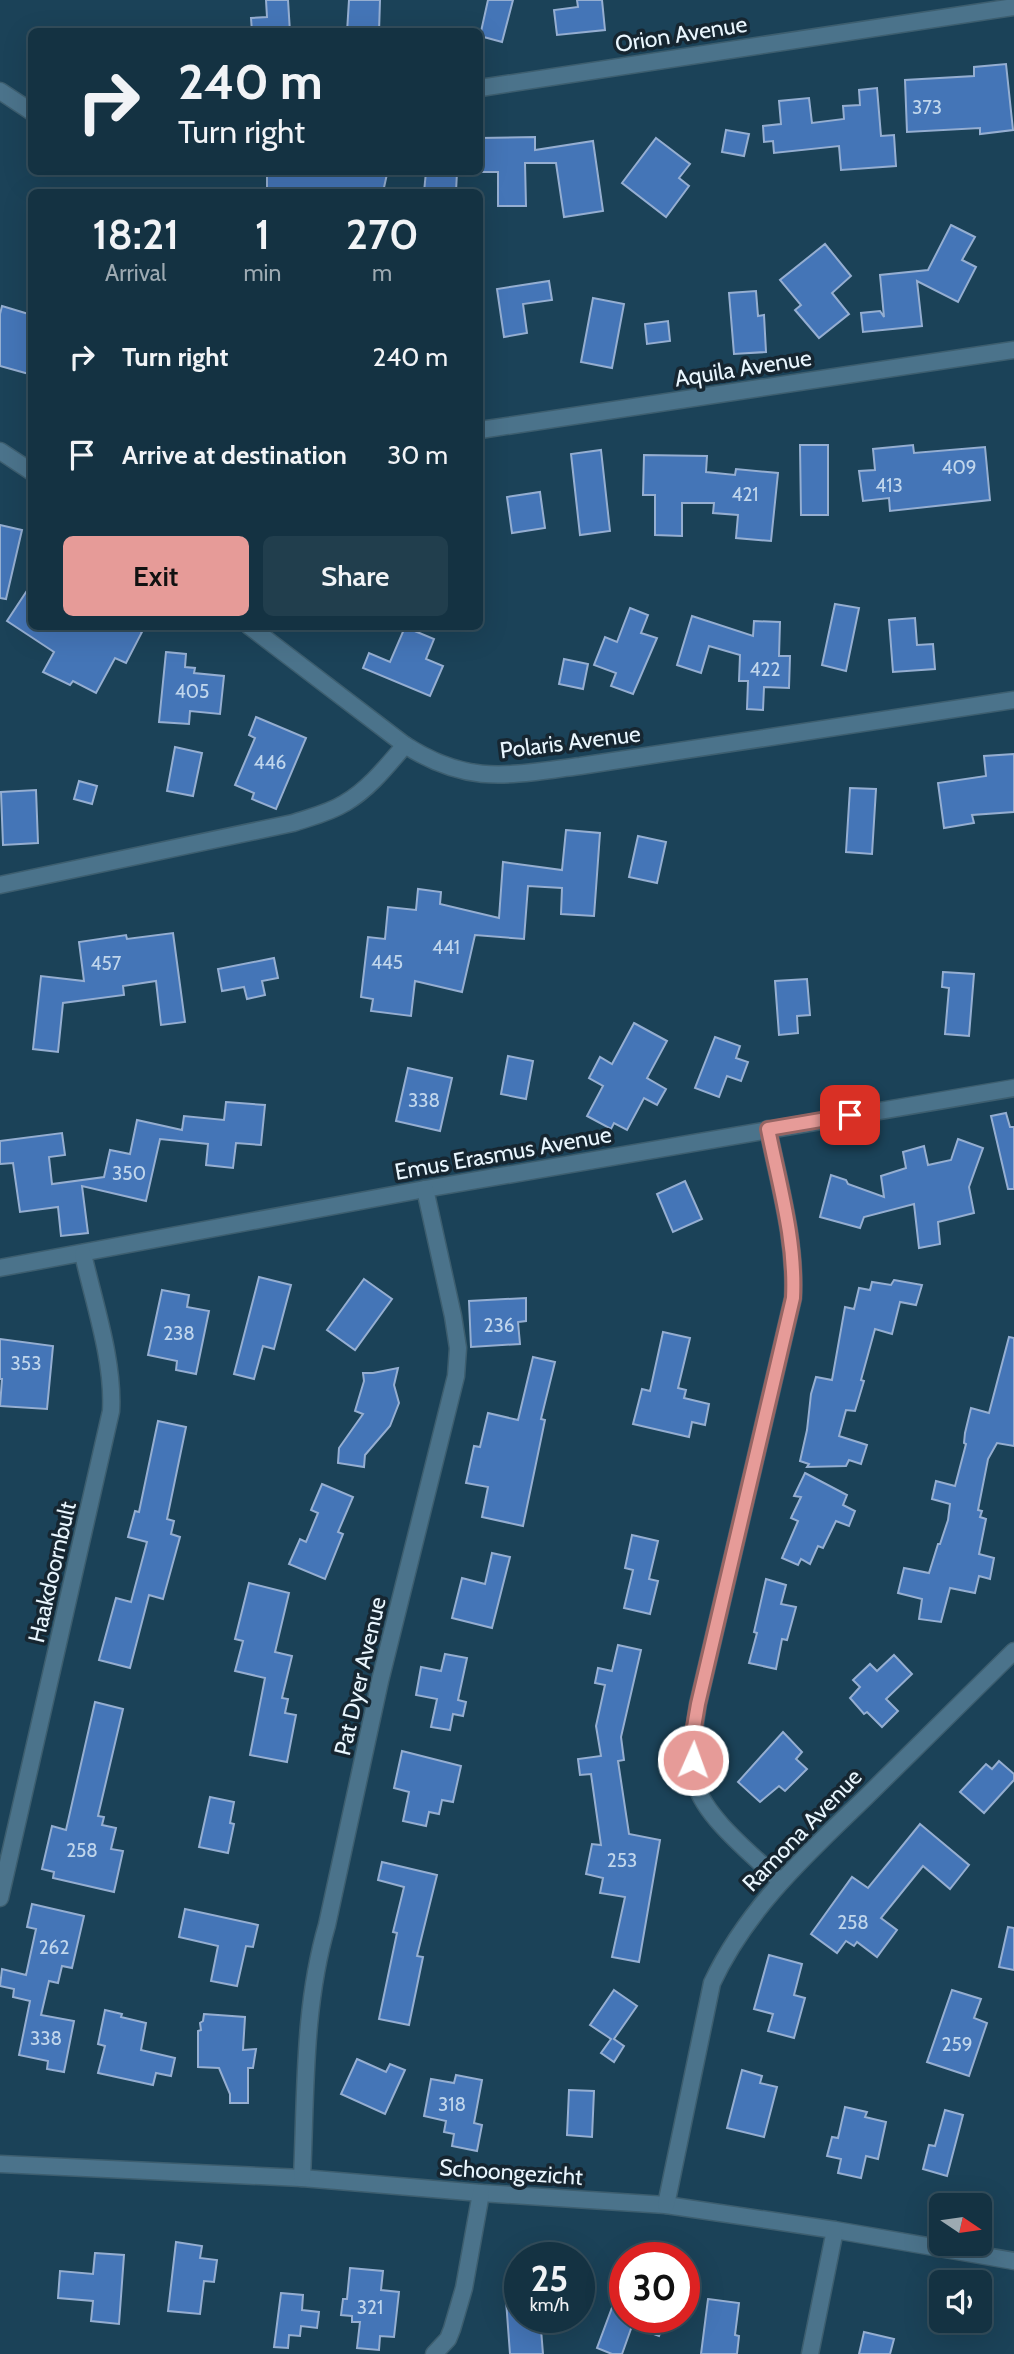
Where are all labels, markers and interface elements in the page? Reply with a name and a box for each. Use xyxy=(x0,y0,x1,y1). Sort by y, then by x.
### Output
street label: Orion Avenue xyxy=(613,10,749,58)
text: 240 m xyxy=(178,52,323,111)
icon: right xyxy=(63,56,154,147)
house number: 373 xyxy=(912,96,942,119)
text: Turn right xyxy=(178,112,305,151)
text: 18:21 xyxy=(93,208,179,260)
text: 1 xyxy=(255,208,270,260)
text: 270 xyxy=(346,208,418,260)
text: Arrival xyxy=(105,259,166,287)
text: min xyxy=(243,259,281,287)
text: m xyxy=(372,259,392,287)
icon: right xyxy=(63,338,101,376)
text: Turn right xyxy=(122,341,228,373)
text: 240 m xyxy=(373,341,448,373)
street label: Aquila Avenue xyxy=(673,343,814,393)
icon: arrive xyxy=(63,436,101,474)
text: Arrive at destination xyxy=(122,439,347,471)
text: 30 m xyxy=(387,439,448,471)
house number: 409 xyxy=(941,456,977,479)
house number: 413 xyxy=(875,474,903,497)
house number: 421 xyxy=(731,483,759,506)
button: Exit xyxy=(63,536,249,616)
button: Share xyxy=(263,536,448,616)
house number: 422 xyxy=(750,658,780,681)
house number: 405 xyxy=(175,680,209,703)
street label: Polaris Avenue xyxy=(498,719,642,765)
house number: 446 xyxy=(254,751,286,774)
house number: 441 xyxy=(432,936,460,959)
house number: 445 xyxy=(371,951,403,974)
house number: 457 xyxy=(91,952,122,975)
pin xyxy=(820,1085,880,1145)
house number: 338 xyxy=(408,1089,440,1112)
icon: arrive xyxy=(831,1096,869,1134)
street label: Emus Erasmus Avenue xyxy=(392,1120,614,1186)
house number: 350 xyxy=(112,1162,146,1185)
house number: 236 xyxy=(483,1314,515,1337)
house number: 238 xyxy=(163,1322,195,1345)
house number: 353 xyxy=(11,1352,41,1375)
street label: Haakdoornbult xyxy=(22,1498,82,1645)
street label: Pat Dyer Avenue xyxy=(328,1594,392,1758)
position arrow xyxy=(656,1723,730,1797)
street label: Ramona Avenue xyxy=(736,1763,868,1897)
house number: 258 xyxy=(66,1839,98,1862)
house number: 253 xyxy=(607,1849,637,1872)
house number: 258 xyxy=(837,1911,869,1934)
house number: 262 xyxy=(39,1936,69,1959)
house number: 338 xyxy=(30,2027,62,2050)
house number: 259 xyxy=(941,2033,973,2056)
house number: 318 xyxy=(438,2093,466,2116)
street label: Schoongezicht xyxy=(438,2153,584,2191)
north arrow xyxy=(929,2193,992,2256)
map controls xyxy=(929,2193,992,2333)
speed limit sign: 30 xyxy=(609,2242,700,2333)
text: 25 xyxy=(531,2257,568,2300)
button: sound xyxy=(929,2270,992,2333)
text: km/h xyxy=(530,2294,569,2316)
house number: 321 xyxy=(357,2296,383,2319)

